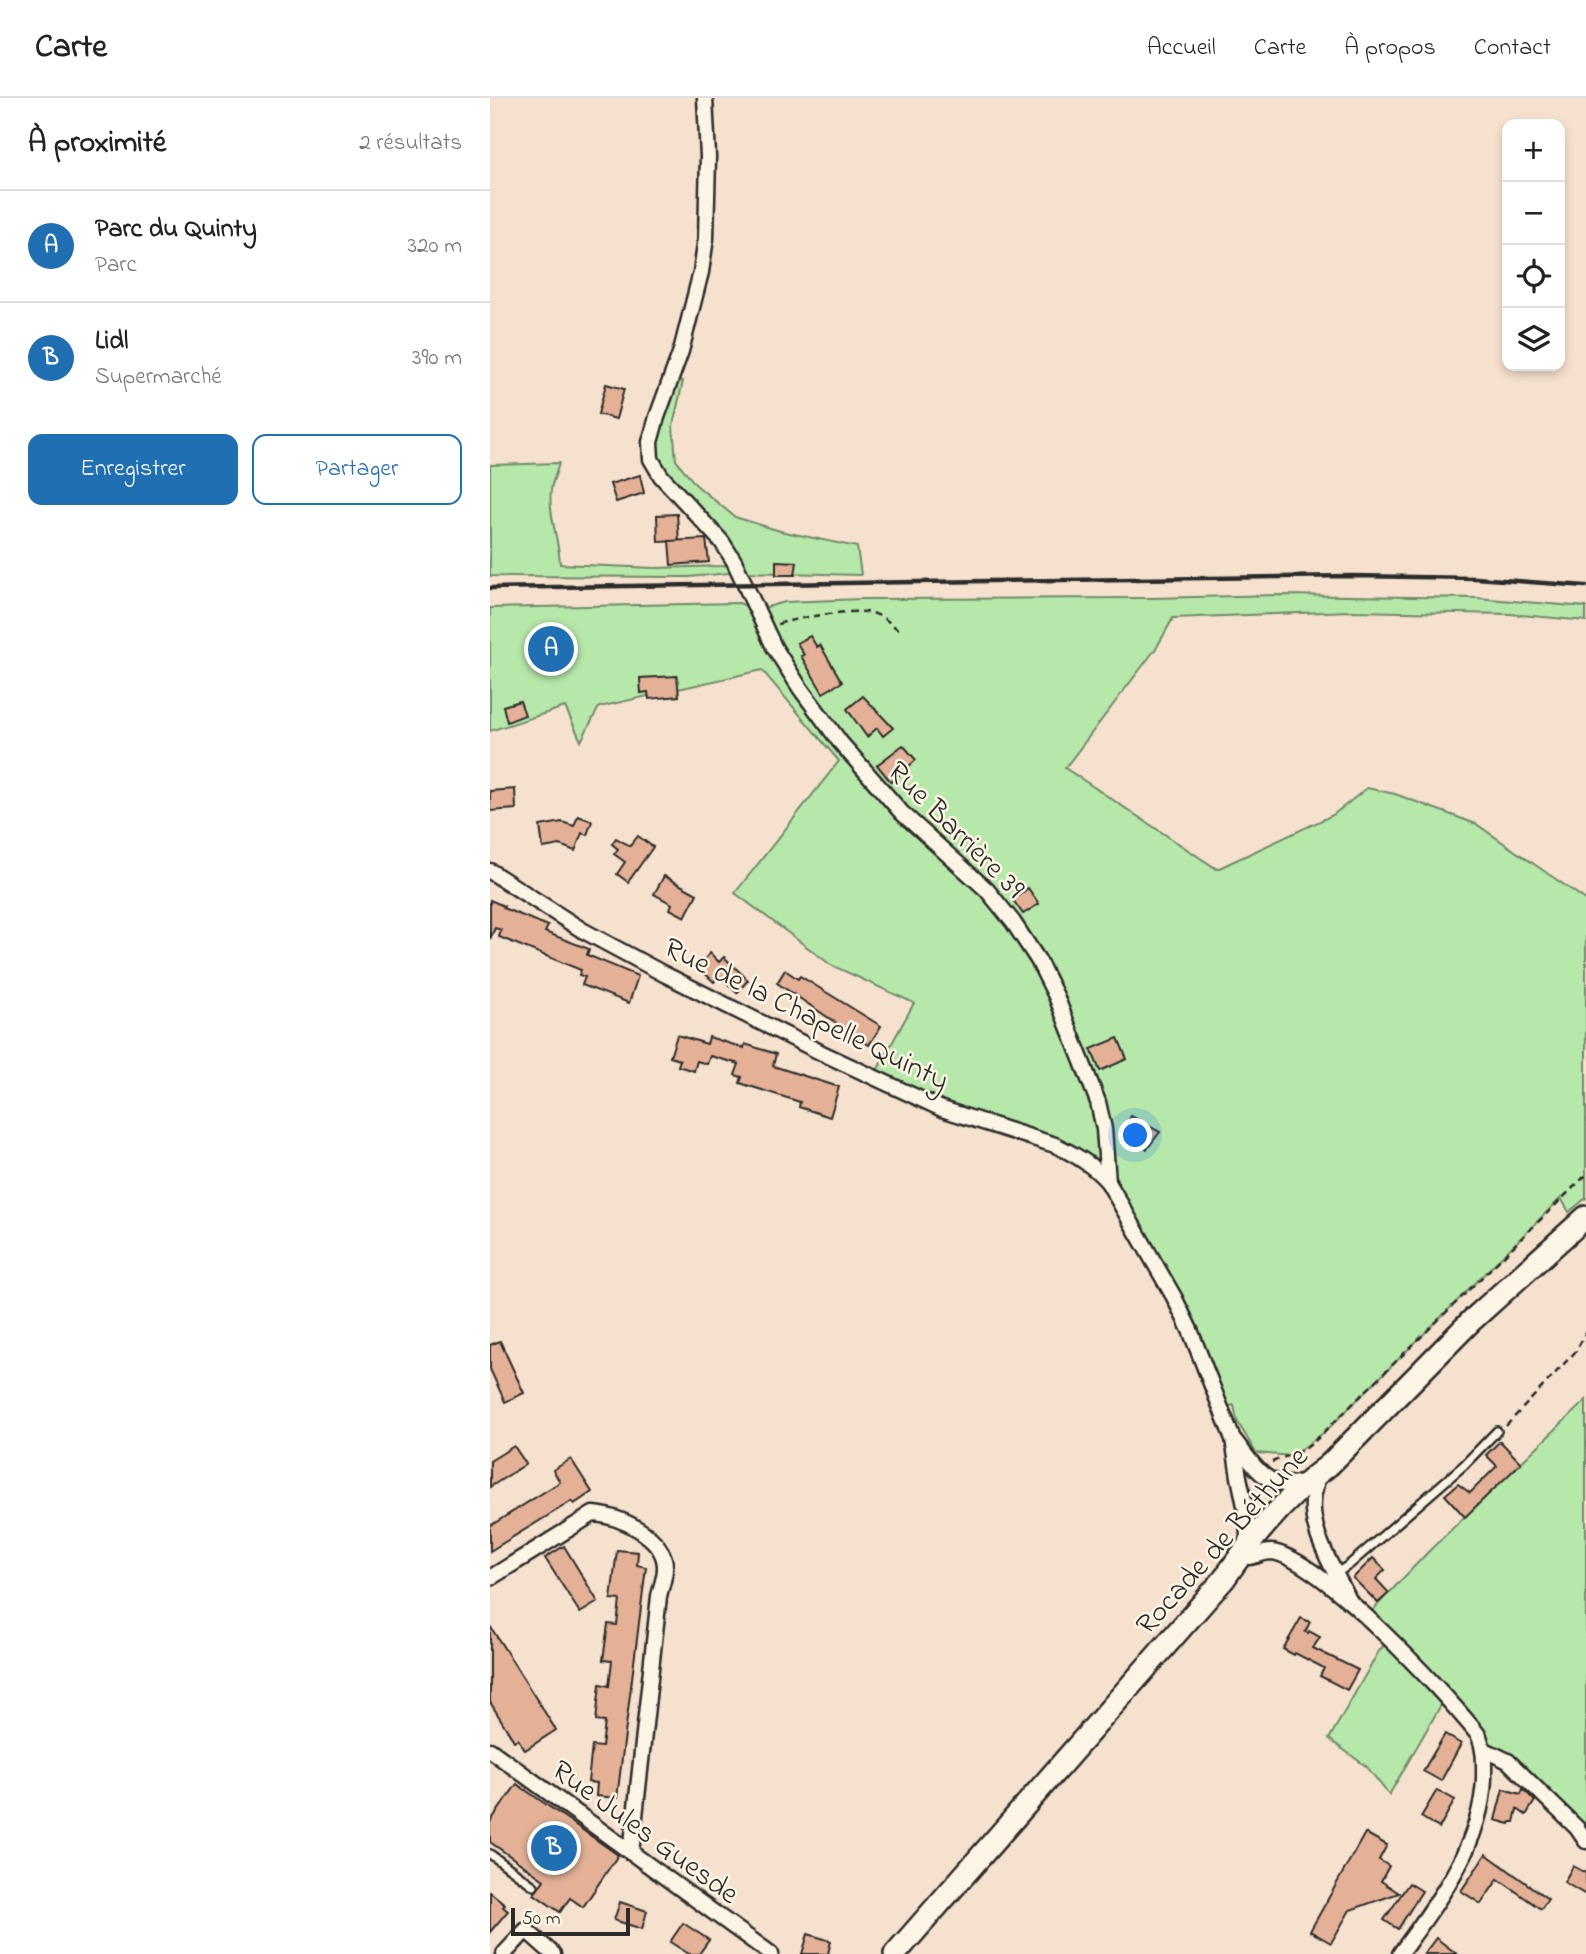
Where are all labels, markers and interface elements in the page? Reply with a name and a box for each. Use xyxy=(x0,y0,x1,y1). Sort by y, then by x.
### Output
text: Carte xyxy=(35,24,107,72)
text: Accueil xyxy=(1147,31,1216,66)
text: Carte xyxy=(1254,31,1306,66)
text: À propos xyxy=(1344,31,1436,66)
text: Contact xyxy=(1474,31,1551,66)
map controls xyxy=(1502,119,1565,371)
button: + xyxy=(1502,119,1565,182)
text: À proximité xyxy=(28,122,166,166)
text: 2 résultats xyxy=(359,127,462,160)
button: − xyxy=(1502,182,1565,245)
text: Parc du Quinty xyxy=(95,211,257,249)
text: A xyxy=(44,230,58,263)
text: 320 m xyxy=(408,230,462,263)
button: locate xyxy=(1502,245,1565,308)
text: Parc xyxy=(95,249,137,282)
button: layers xyxy=(1502,308,1565,371)
text: Lidl xyxy=(95,323,128,361)
text: B xyxy=(43,342,59,375)
text: 390 m xyxy=(412,342,462,375)
text: Supermarché xyxy=(95,361,222,394)
button: Enregistrer xyxy=(28,434,238,505)
button: Partager xyxy=(252,434,462,505)
pin: A xyxy=(528,623,574,675)
street label: Rue Barrière 39 xyxy=(876,752,1034,910)
street label: Rue de la Chapelle Quinty xyxy=(656,928,956,1104)
your location xyxy=(1118,1118,1152,1152)
street label: Rocade de Béthune xyxy=(1126,1437,1320,1646)
street label: Rue Jules Guesde xyxy=(541,1750,748,1917)
pin: B xyxy=(531,1822,577,1874)
scale bar xyxy=(511,1905,630,1937)
text: 50 m xyxy=(522,1906,561,1933)

